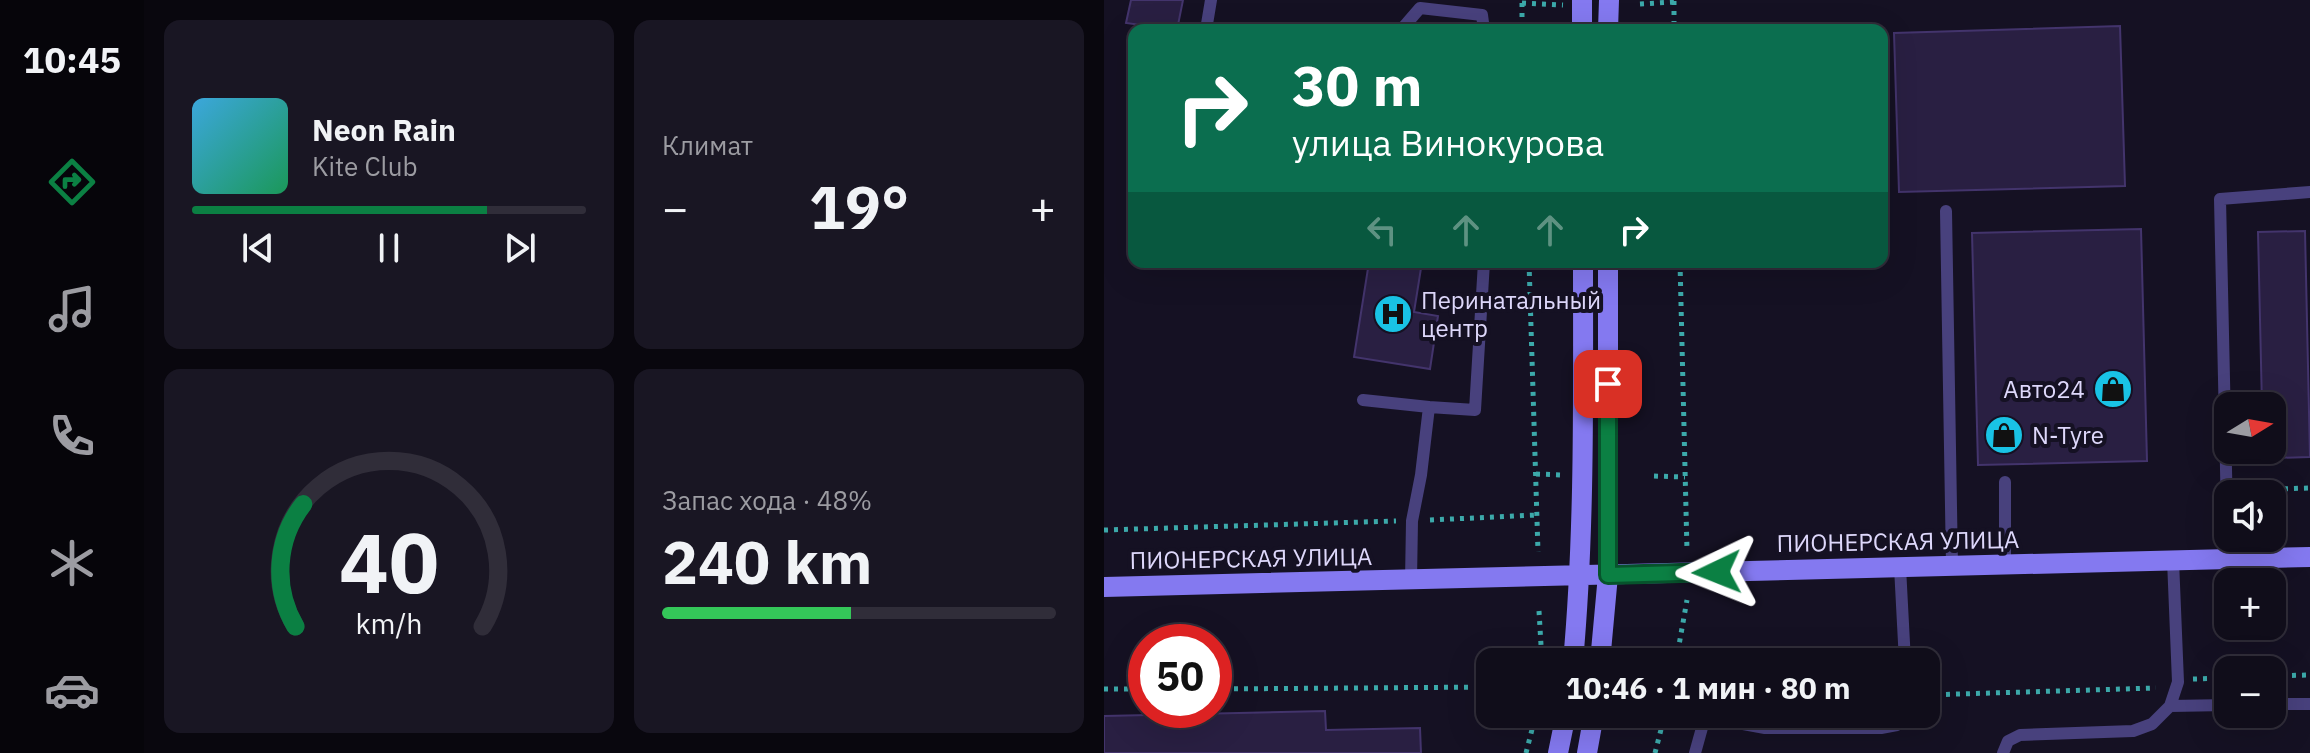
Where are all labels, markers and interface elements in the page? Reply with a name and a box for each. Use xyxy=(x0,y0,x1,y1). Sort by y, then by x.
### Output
text: 10:45 xyxy=(23,36,121,83)
text: 30 m xyxy=(1292,49,1422,121)
icon: right xyxy=(1160,56,1264,160)
text: Neon Rain xyxy=(312,110,456,149)
text: улица Винокурова xyxy=(1292,119,1604,166)
text: Климат xyxy=(662,128,753,162)
text: Kite Club xyxy=(312,149,417,183)
icon: directions xyxy=(44,154,100,210)
text: 19° xyxy=(809,167,909,246)
text: − xyxy=(662,179,688,236)
text: + xyxy=(1030,179,1056,236)
icon: left xyxy=(1360,208,1404,252)
icon: ahead xyxy=(1444,208,1488,252)
icon: ahead xyxy=(1528,208,1572,252)
icon: right xyxy=(1612,208,1656,252)
icon: previous xyxy=(236,226,280,270)
icon: pause xyxy=(367,226,411,270)
icon: next xyxy=(498,226,542,270)
icon: music xyxy=(44,281,100,337)
place label: Перинатальный центр xyxy=(1421,284,1601,344)
hospital icon: Перинатальный центр xyxy=(1372,293,1414,335)
pin xyxy=(1574,350,1642,418)
icon: arrive xyxy=(1586,362,1630,406)
shop icon: Авто24 xyxy=(2092,368,2134,410)
place label: Авто24 xyxy=(2003,373,2085,405)
north arrow xyxy=(2214,392,2286,464)
map controls xyxy=(2214,392,2286,728)
icon: phone xyxy=(44,408,100,464)
shop icon: N-Tyre xyxy=(1983,414,2025,456)
place label: N-Tyre xyxy=(2032,419,2104,451)
button: sound xyxy=(2214,480,2286,552)
text: Запас хода · 48% xyxy=(662,483,872,517)
text: 40 xyxy=(339,507,439,615)
text: 240 km xyxy=(662,522,872,601)
street label: ПИОНЕРСКАЯ УЛИЦА xyxy=(1776,523,2020,559)
position arrow xyxy=(1675,530,1759,614)
icon: climate xyxy=(44,535,100,591)
street label: ПИОНЕРСКАЯ УЛИЦА xyxy=(1129,540,1373,576)
button: + xyxy=(2214,568,2286,640)
text: km/h xyxy=(355,605,423,642)
speed limit sign: 50 xyxy=(1128,624,1232,728)
button: − xyxy=(2214,656,2286,728)
icon: car xyxy=(44,662,100,718)
text: 10:46 · 1 мин · 80 m xyxy=(1565,668,1851,707)

